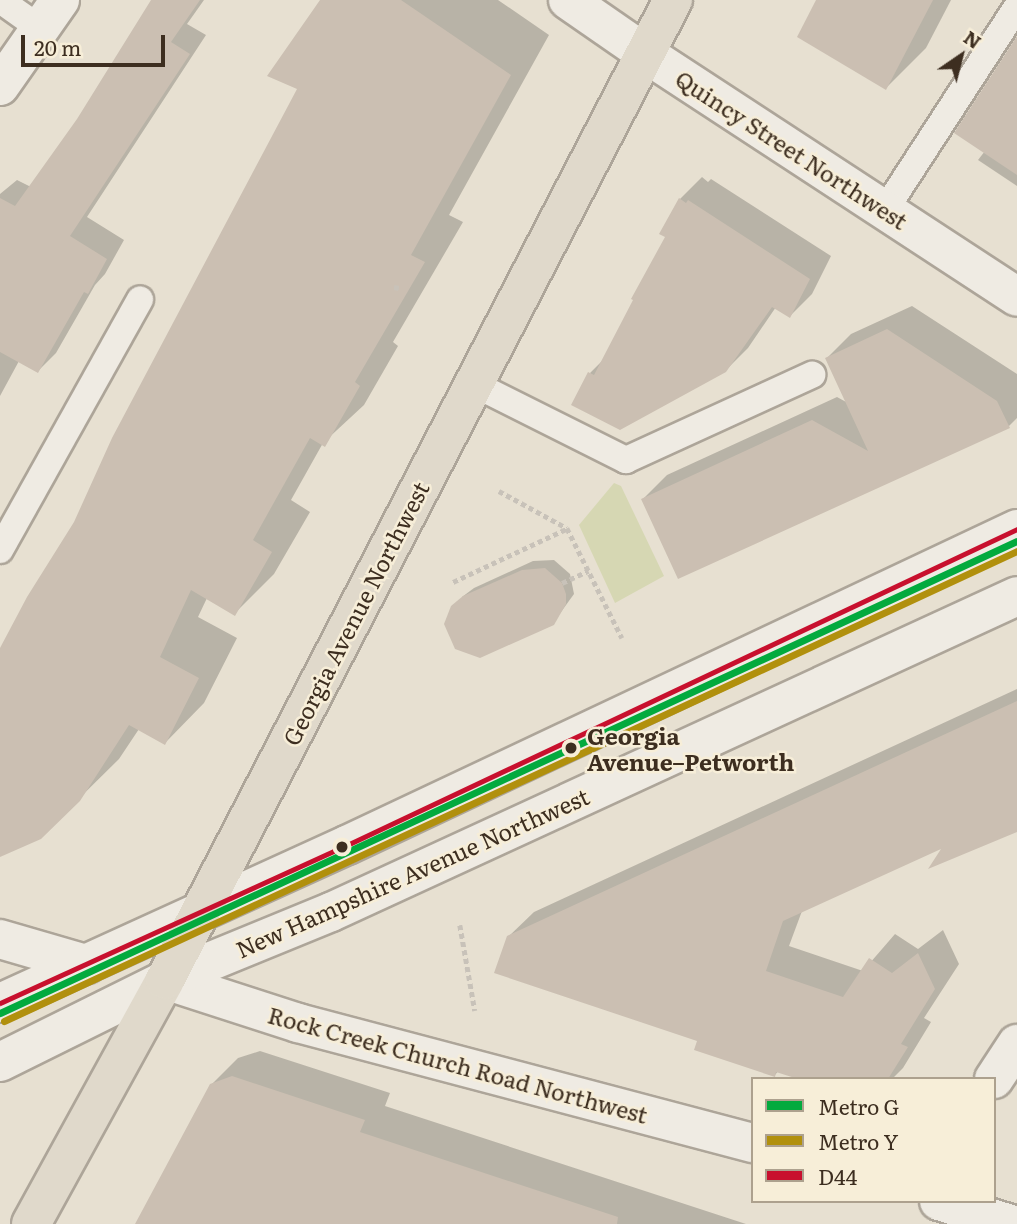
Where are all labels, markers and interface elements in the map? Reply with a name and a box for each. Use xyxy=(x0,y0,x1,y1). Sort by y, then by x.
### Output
scale bar xyxy=(24,21,168,65)
north arrow xyxy=(926,21,996,91)
text: N xyxy=(958,23,988,55)
text: 20 m xyxy=(34,31,81,62)
street label: Quincy Street Northwest xyxy=(671,64,913,234)
street label: Georgia Avenue Northwest xyxy=(276,476,434,750)
place label: Georgia Avenue–Petworth xyxy=(587,721,794,775)
marker: Georgia Avenue–Petworth xyxy=(561,738,581,758)
street label: New Hampshire Avenue Northwest xyxy=(231,781,593,963)
unlabelled marker xyxy=(335,840,349,854)
street label: Rock Creek Church Road Northwest xyxy=(265,1000,651,1128)
legend xyxy=(751,1077,996,1203)
text: Metro G xyxy=(818,1090,899,1121)
text: Metro Y xyxy=(818,1125,899,1156)
text: D44 xyxy=(818,1160,857,1191)

